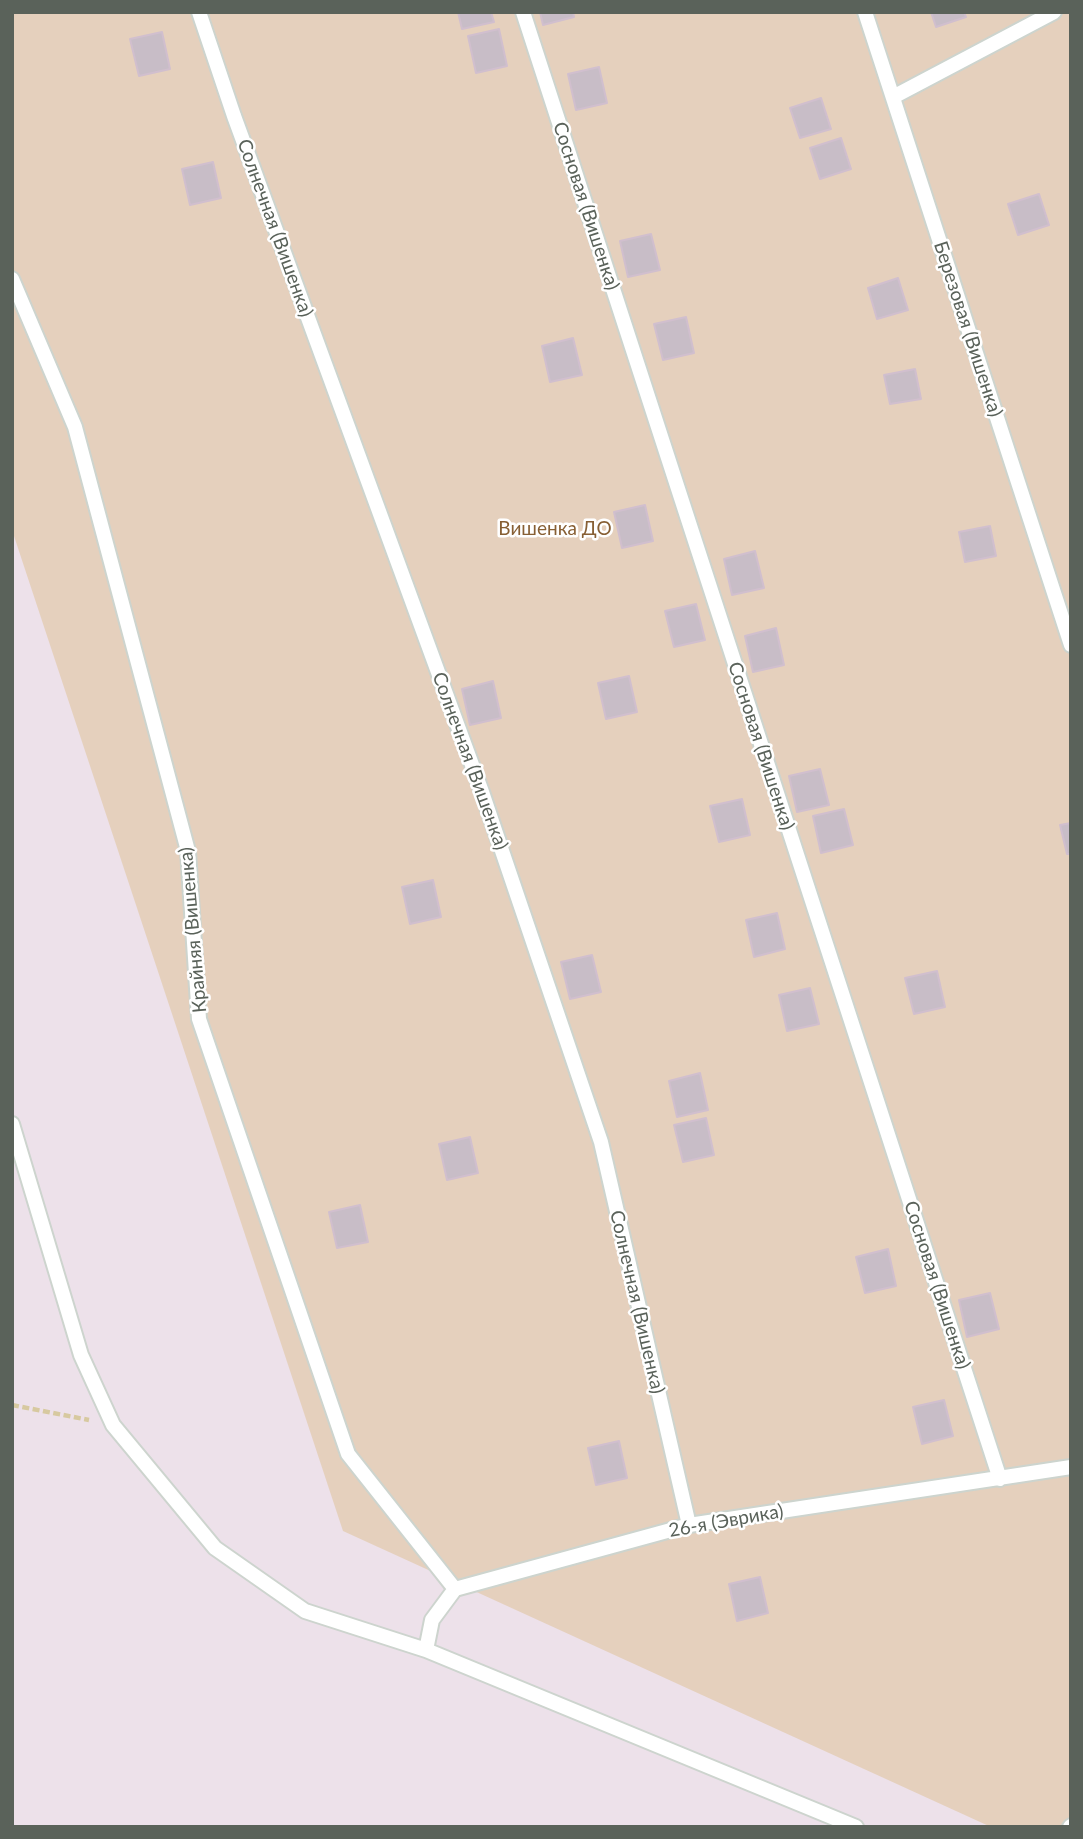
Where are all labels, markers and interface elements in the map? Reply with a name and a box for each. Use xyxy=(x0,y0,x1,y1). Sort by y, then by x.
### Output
street label: Сосновая (Вишенка) xyxy=(548,119,624,293)
street label: Солнечная (Вишенка) xyxy=(232,136,318,320)
street label: Березовая (Вишенка) xyxy=(929,238,1007,420)
park label: Вишенка ДО xyxy=(498,518,612,540)
street label: Сосновая (Вишенка) xyxy=(723,659,799,833)
street label: Солнечная (Вишенка) xyxy=(427,669,513,853)
street label: Крайняя (Вишенка) xyxy=(174,846,212,1014)
street label: Сосновая (Вишенка) xyxy=(899,1198,975,1372)
street label: Солнечная (Вишенка) xyxy=(605,1208,669,1396)
street label: 26-я (Эврика) xyxy=(667,1500,785,1542)

